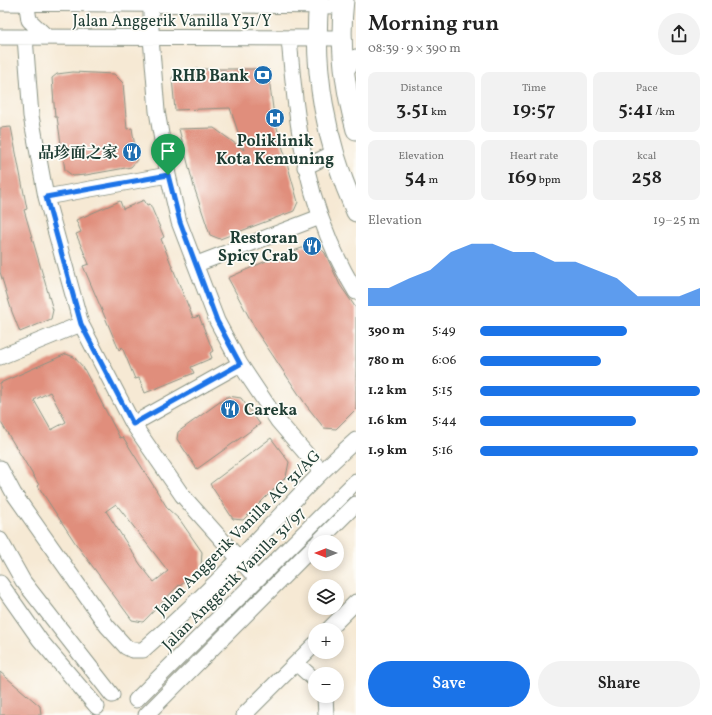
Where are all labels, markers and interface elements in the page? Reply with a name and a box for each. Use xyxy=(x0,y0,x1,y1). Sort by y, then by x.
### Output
text: Morning run xyxy=(368,9,499,40)
street label: Jalan Anggerik Vanilla Y31/Y xyxy=(73,11,272,33)
button: share xyxy=(658,13,700,55)
text: 08:39 · 9 × 390 m xyxy=(368,40,461,58)
bank icon: RHB Bank xyxy=(252,64,274,86)
place label: RHB Bank xyxy=(172,66,249,88)
text: Distance xyxy=(400,81,442,96)
text: Time xyxy=(522,81,546,96)
text: Pace xyxy=(636,81,658,96)
text: 3.51 xyxy=(396,96,429,124)
text: 19:57 xyxy=(512,96,556,124)
text: 5:41 xyxy=(618,96,653,124)
text: km xyxy=(429,105,447,120)
text: /km xyxy=(653,105,675,120)
hospital icon: Poliklinik Kota Kemuning xyxy=(264,107,286,129)
place label: Poliklinik Kota Kemuning xyxy=(216,131,334,171)
pin xyxy=(151,134,185,175)
icon: arrive xyxy=(157,140,179,162)
restaurant icon: 品珍面之家 xyxy=(121,141,143,163)
place label: 品珍面之家 xyxy=(38,143,118,165)
text: Elevation xyxy=(398,149,444,164)
text: Heart rate xyxy=(510,149,558,164)
text: kcal xyxy=(637,149,656,164)
text: 54 xyxy=(405,164,426,192)
text: 169 xyxy=(507,164,537,192)
text: 258 xyxy=(631,164,662,192)
text: m xyxy=(426,173,438,188)
text: bpm xyxy=(537,173,561,188)
text: Elevation xyxy=(368,212,422,230)
text: 19–25 m xyxy=(653,212,700,230)
place label: Restoran Spicy Crab xyxy=(218,228,298,268)
restaurant icon: Restoran Spicy Crab xyxy=(301,235,323,257)
text: 390 m xyxy=(368,322,405,340)
text: 5:49 xyxy=(432,322,455,340)
text: 780 m xyxy=(368,352,404,370)
text: 6:06 xyxy=(432,352,456,370)
text: 1.2 km xyxy=(368,382,407,400)
text: 5:15 xyxy=(432,382,453,400)
restaurant icon: Careka xyxy=(219,398,241,420)
place label: Careka xyxy=(244,400,297,422)
text: 1.6 km xyxy=(368,412,407,430)
text: 5:44 xyxy=(432,412,457,430)
text: 1.9 km xyxy=(368,442,407,460)
text: 5:16 xyxy=(432,442,453,460)
street label: Jalan Anggerik Vanilla AG 31/AG xyxy=(151,446,326,621)
street label: Jalan Anggerik Vanilla 31/97 xyxy=(158,502,311,656)
north arrow xyxy=(308,535,344,571)
map controls xyxy=(308,535,344,703)
button: layers xyxy=(308,579,344,615)
button: + xyxy=(308,623,344,659)
button: Save xyxy=(368,661,530,707)
button: Share xyxy=(538,661,700,707)
button: − xyxy=(308,667,344,703)

